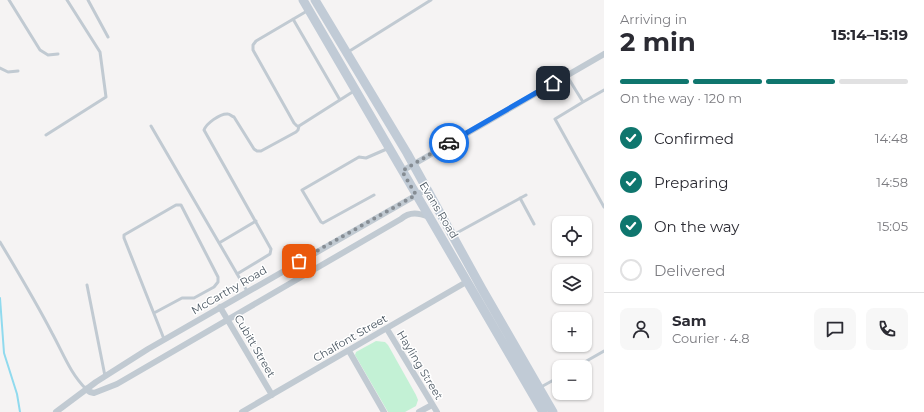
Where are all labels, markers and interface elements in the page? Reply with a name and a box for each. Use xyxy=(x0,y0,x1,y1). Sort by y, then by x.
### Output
text: Arriving in xyxy=(620,11,687,27)
text: 15:14–15:19 xyxy=(832,25,908,44)
text: 2 min xyxy=(620,26,696,58)
pin xyxy=(536,66,570,100)
icon: home xyxy=(542,72,564,94)
text: On the way · 120 m xyxy=(620,90,742,106)
courier xyxy=(429,123,469,163)
icon: check xyxy=(620,127,642,149)
text: Confirmed xyxy=(654,129,734,148)
text: 14:48 xyxy=(875,130,908,146)
icon: car xyxy=(438,132,460,154)
icon: check xyxy=(620,171,642,193)
text: Preparing xyxy=(654,173,729,192)
text: 14:58 xyxy=(876,174,908,190)
street label: Evans Road xyxy=(417,179,461,241)
icon: check xyxy=(620,215,642,237)
map controls xyxy=(552,216,592,400)
button: locate xyxy=(552,216,592,256)
text: On the way xyxy=(654,217,739,236)
text: 15:05 xyxy=(877,218,908,234)
pin xyxy=(282,244,316,278)
icon: bag xyxy=(288,250,310,272)
text: Delivered xyxy=(654,261,726,280)
street label: McCarthy Road xyxy=(189,263,269,317)
button: layers xyxy=(552,264,592,304)
button: person xyxy=(620,308,662,350)
button: chat xyxy=(814,308,856,350)
button: phone xyxy=(866,308,908,350)
street label: Chalfont Street xyxy=(310,311,390,365)
text: Sam xyxy=(672,311,707,330)
street label: Cubitt Street xyxy=(231,312,279,380)
button: + xyxy=(552,312,592,352)
street label: Hayling Street xyxy=(394,328,446,403)
text: Courier · 4.8 xyxy=(672,330,750,346)
button: − xyxy=(552,360,592,400)

